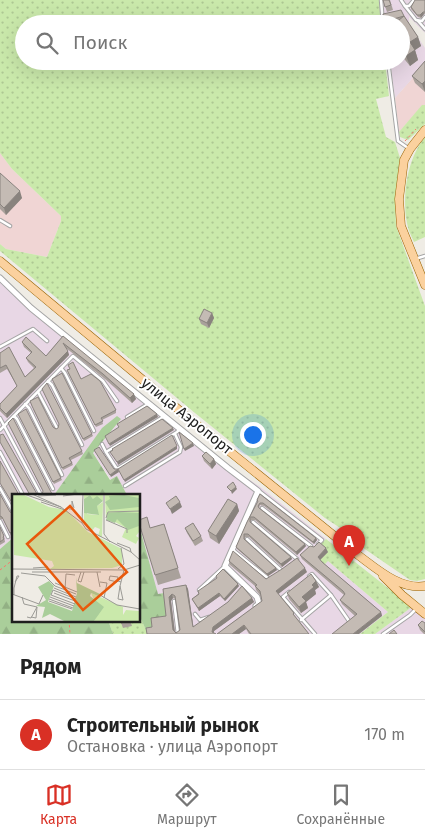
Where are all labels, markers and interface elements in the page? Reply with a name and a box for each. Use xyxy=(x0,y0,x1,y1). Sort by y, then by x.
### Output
search box xyxy=(15,15,410,70)
icon: search xyxy=(33,29,61,57)
text: Поиск xyxy=(73,31,127,54)
street label: улица Аэропорт xyxy=(138,374,236,458)
your location xyxy=(240,422,266,448)
inset map xyxy=(12,494,140,622)
pin: A xyxy=(333,525,365,566)
text: Рядом xyxy=(20,654,81,680)
text: Строительный рынок xyxy=(67,714,259,737)
text: A xyxy=(31,725,41,744)
text: 170 m xyxy=(364,725,405,744)
text: Остановка · улица Аэропорт xyxy=(67,737,278,756)
tab: Карта xyxy=(40,781,77,828)
tab: Маршрут xyxy=(157,781,216,828)
tab: Сохранённые xyxy=(296,781,385,828)

